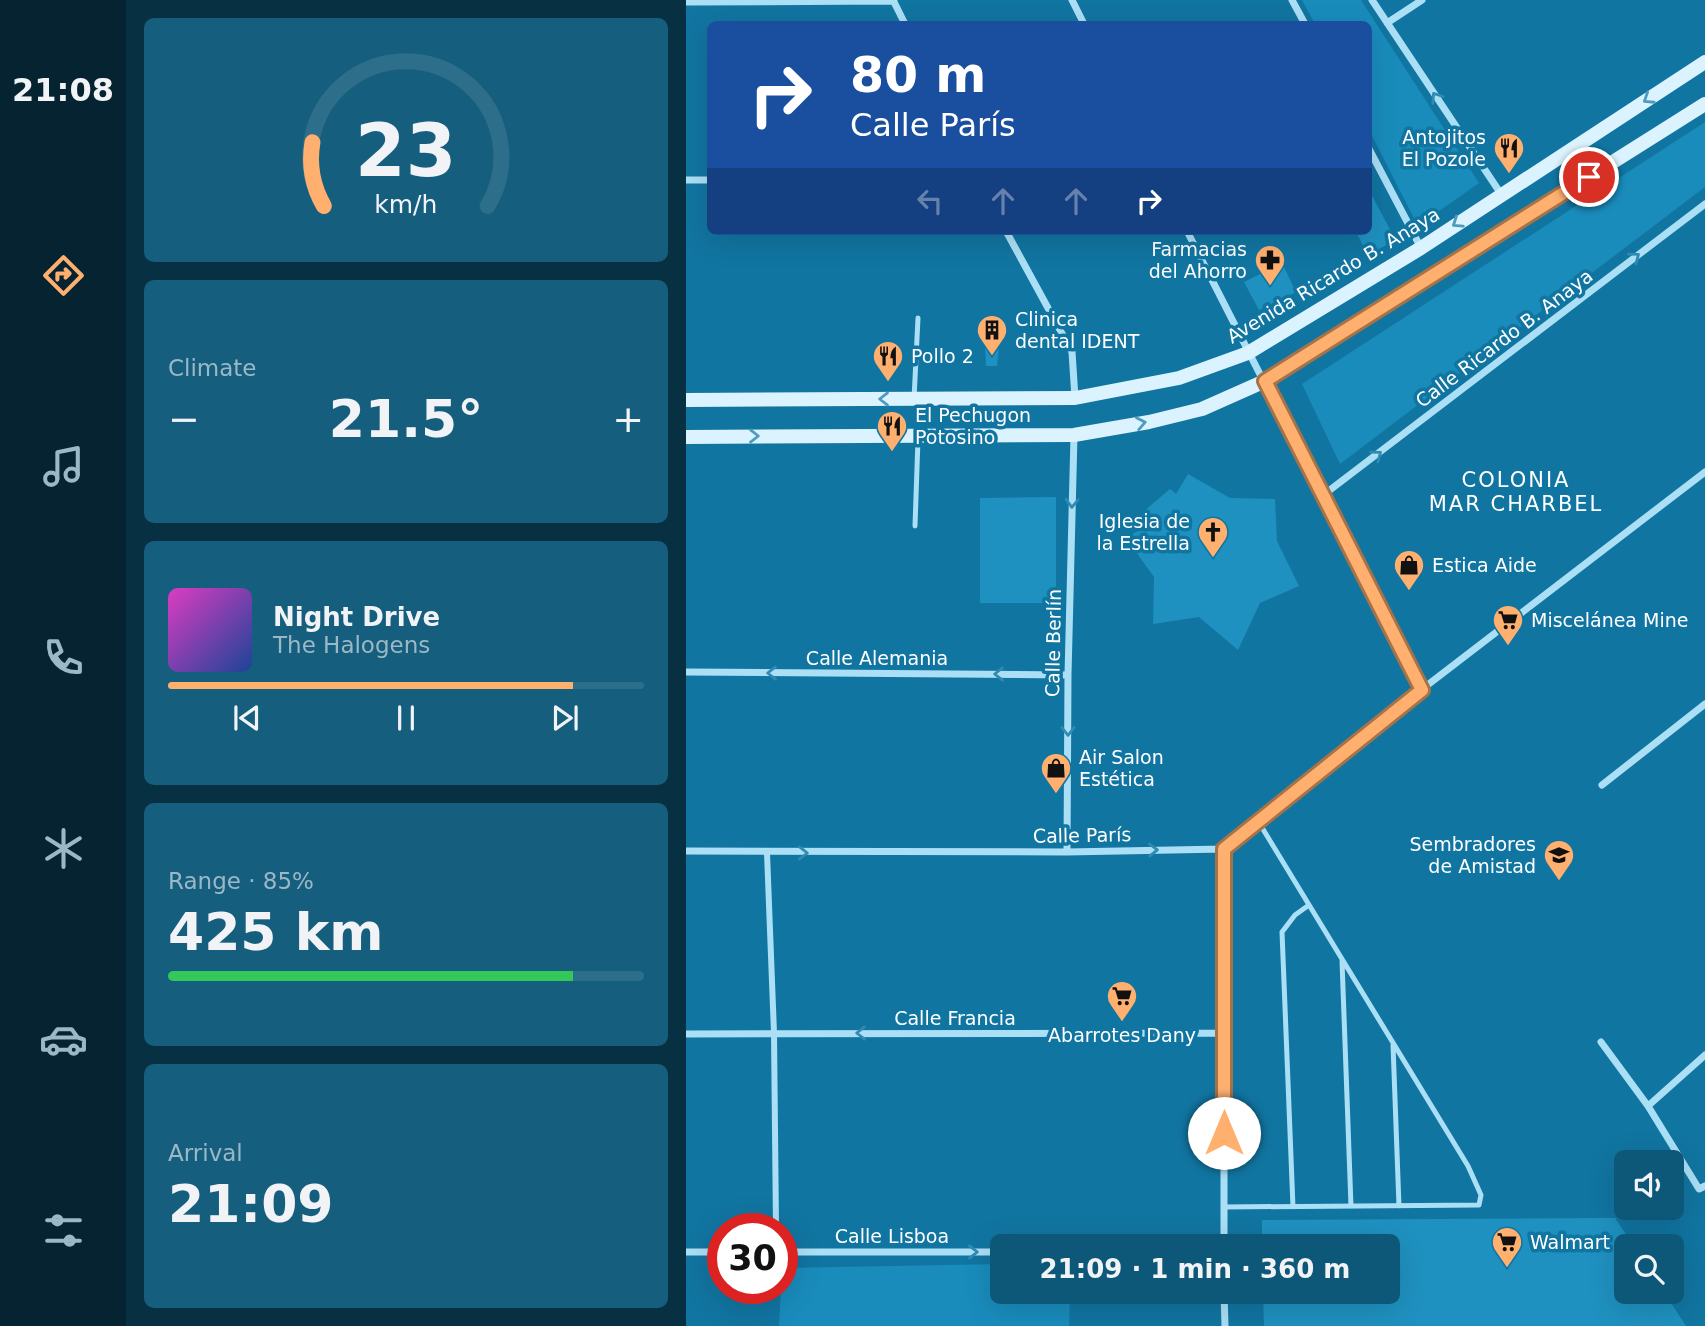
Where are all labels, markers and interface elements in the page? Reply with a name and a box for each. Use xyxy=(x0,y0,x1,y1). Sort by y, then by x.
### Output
text: 80 m xyxy=(850,47,986,104)
icon: right xyxy=(735,49,826,140)
text: 21:08 xyxy=(12,71,114,109)
one-way arrow xyxy=(1431,91,1444,104)
one-way arrow xyxy=(1642,91,1655,104)
text: Calle París xyxy=(850,106,1016,144)
text: 23 xyxy=(355,108,457,193)
place label: Antojitos El Pozole xyxy=(1402,126,1486,170)
restaurant icon: Antojitos El Pozole xyxy=(1492,131,1526,175)
pin xyxy=(1559,147,1619,207)
icon: arrive xyxy=(1570,158,1608,196)
icon: left xyxy=(911,182,949,220)
icon: ahead xyxy=(984,182,1022,220)
icon: ahead xyxy=(1057,182,1095,220)
icon: right xyxy=(1130,182,1168,220)
text: km/h xyxy=(374,190,438,219)
street label: Avenida Ricardo B. Anaya xyxy=(1223,203,1443,347)
one-way arrow xyxy=(1452,215,1465,228)
place label: Farmacias del Ahorro xyxy=(1149,238,1247,282)
pharmacy icon: Farmacias del Ahorro xyxy=(1253,243,1287,287)
icon: directions xyxy=(39,251,88,300)
one-way arrow xyxy=(1628,253,1640,266)
street label: Calle Ricardo B. Anaya xyxy=(1411,264,1597,412)
place label: Clinica dental IDENT xyxy=(1015,308,1140,352)
building icon: Clinica dental IDENT xyxy=(975,313,1009,357)
restaurant icon: Pollo 2 xyxy=(871,339,905,383)
place label: Pollo 2 xyxy=(911,345,974,367)
text: Climate xyxy=(168,355,257,381)
text: 21.5° xyxy=(329,389,483,449)
one-way arrow xyxy=(878,391,889,407)
text: − xyxy=(168,397,200,441)
text: + xyxy=(612,397,644,441)
place label: El Pechugon Potosino xyxy=(915,404,1031,448)
restaurant icon: El Pechugon Potosino xyxy=(875,409,909,453)
one-way arrow xyxy=(1135,417,1147,432)
one-way arrow xyxy=(749,428,760,444)
icon: music xyxy=(39,442,88,491)
one-way arrow xyxy=(1369,450,1381,463)
district label: COLONIA MAR CHARBEL xyxy=(1429,468,1603,516)
one-way arrow xyxy=(1065,498,1080,509)
place label: Iglesia de la Estrella xyxy=(1096,510,1190,554)
church icon: Iglesia de la Estrella xyxy=(1196,515,1230,559)
shop icon: Estica Aide xyxy=(1392,548,1426,592)
place label: Estica Aide xyxy=(1432,554,1537,576)
street label: Calle Berlín xyxy=(1041,589,1065,697)
text: Night Drive xyxy=(273,602,440,632)
supermarket icon: Miscelánea Mine xyxy=(1491,603,1525,647)
place label: Miscelánea Mine xyxy=(1531,609,1688,631)
text: The Halogens xyxy=(273,632,430,658)
icon: phone xyxy=(39,633,88,682)
street label: Calle Alemania xyxy=(806,647,948,669)
one-way arrow xyxy=(766,665,777,681)
one-way arrow xyxy=(994,666,1004,682)
icon: previous xyxy=(228,699,266,737)
icon: pause xyxy=(387,699,425,737)
icon: next xyxy=(546,699,584,737)
one-way arrow xyxy=(1060,726,1076,736)
place label: Air Salon Estética xyxy=(1079,746,1164,790)
shop icon: Air Salon Estética xyxy=(1039,751,1073,795)
street label: Calle París xyxy=(1033,823,1131,847)
icon: climate xyxy=(39,824,88,873)
place label: Sembradores de Amistad xyxy=(1410,833,1536,877)
school or university icon: Sembradores de Amistad xyxy=(1542,838,1576,882)
one-way arrow xyxy=(1148,843,1159,858)
one-way arrow xyxy=(798,845,809,860)
text: Range · 85% xyxy=(168,868,314,894)
text: 425 km xyxy=(168,902,383,962)
supermarket icon: Abarrotes Dany xyxy=(1105,979,1139,1023)
street label: Calle Francia xyxy=(894,1007,1016,1029)
icon: car xyxy=(39,1015,88,1064)
place label: Abarrotes Dany xyxy=(1048,1024,1196,1046)
one-way arrow xyxy=(855,1025,866,1041)
position arrow xyxy=(1187,1096,1261,1170)
text: Arrival xyxy=(168,1140,243,1166)
map controls xyxy=(1614,1150,1684,1304)
button: sound xyxy=(1614,1150,1684,1220)
text: 21:09 xyxy=(168,1174,334,1234)
icon: filters xyxy=(39,1206,88,1255)
speed limit sign: 30 xyxy=(707,1213,798,1304)
street label: Calle Lisboa xyxy=(835,1225,949,1247)
supermarket icon: Walmart xyxy=(1490,1225,1524,1269)
place label: Walmart xyxy=(1530,1231,1610,1253)
button: search xyxy=(1614,1234,1684,1304)
one-way arrow xyxy=(968,1244,979,1260)
text: 21:09 · 1 min · 360 m xyxy=(1040,1254,1350,1284)

